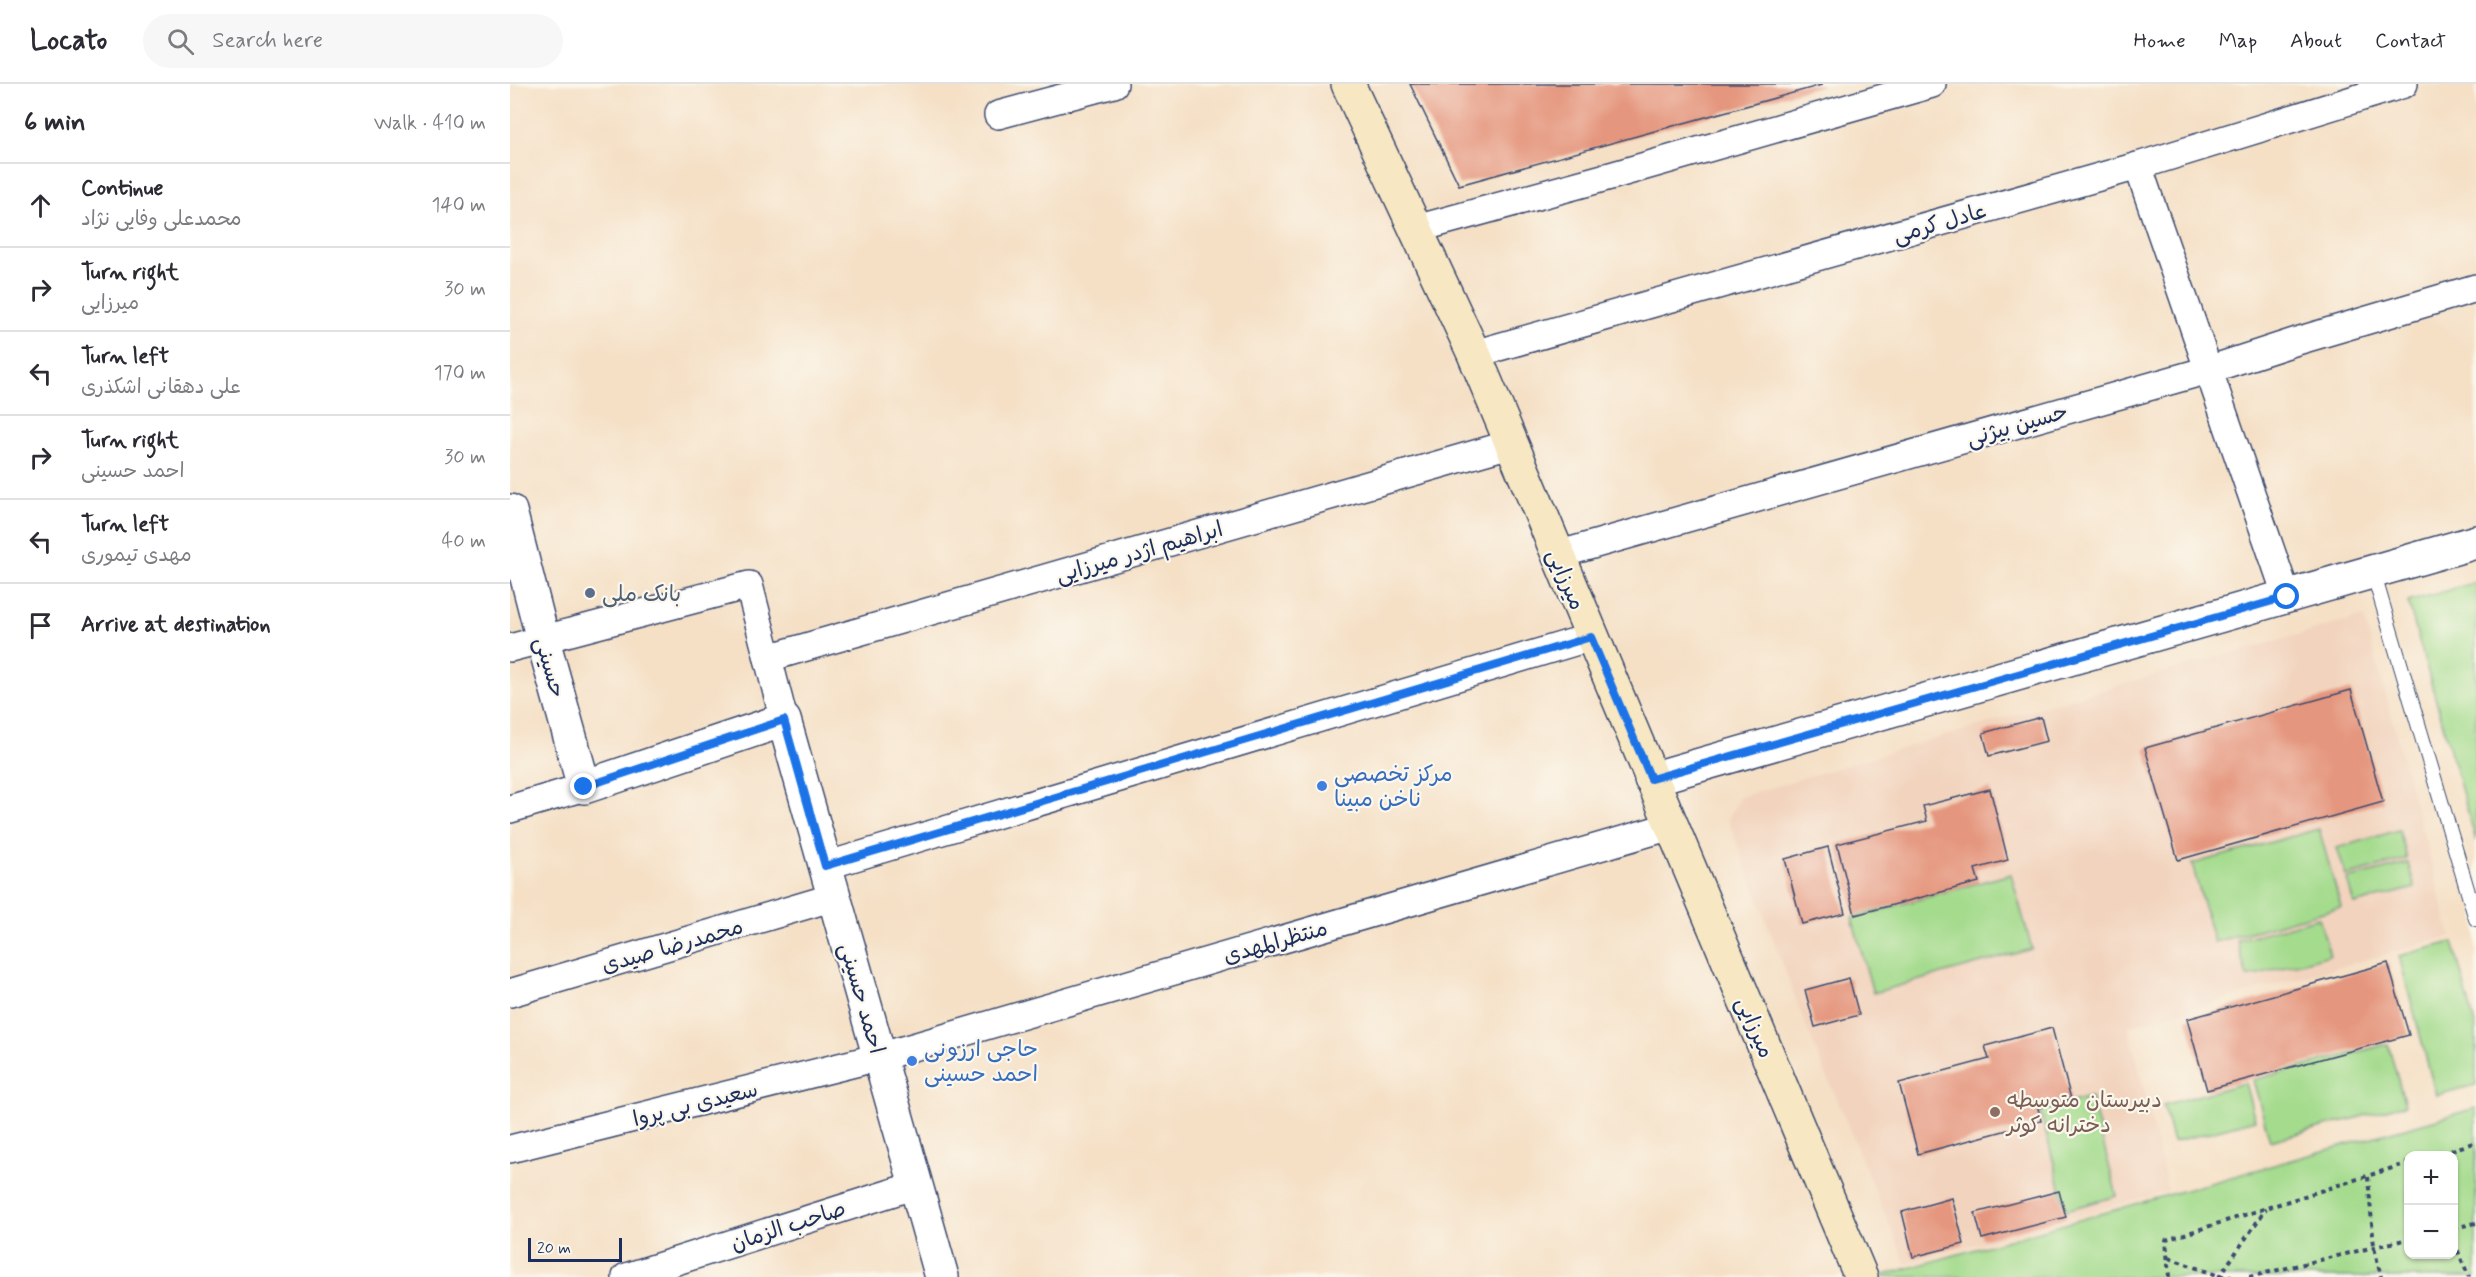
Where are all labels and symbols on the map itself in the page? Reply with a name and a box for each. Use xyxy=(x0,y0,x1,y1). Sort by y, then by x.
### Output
street label: عادل کرمی xyxy=(1890,197,1991,251)
street label: حسین بیژنی xyxy=(1964,398,2072,454)
street label: ابراهیم اژدر میرزایی xyxy=(1053,516,1227,591)
street label: میرزایی xyxy=(1540,545,1591,615)
place label: بانک ملی xyxy=(602,581,681,609)
route start xyxy=(2273,583,2299,609)
marker: بانک ملی xyxy=(583,586,597,600)
street label: حسینی xyxy=(527,634,571,701)
place label: مرکز تخصصی ناخن مبینا xyxy=(1334,761,1453,814)
route end xyxy=(570,773,596,799)
marker: مرکز تخصصی ناخن مبینا xyxy=(1315,779,1329,793)
street label: محمدرضا صیدی xyxy=(598,913,747,981)
street label: منتظرالمهدی xyxy=(1220,915,1331,971)
street label: احمد حسینی xyxy=(832,940,890,1057)
street label: میرزایی xyxy=(1729,993,1780,1063)
place label: حاجی ارزونی احمد حسینی xyxy=(924,1036,1038,1089)
marker: حاجی ارزونی احمد حسینی xyxy=(905,1054,919,1068)
street label: سعیدی بی پروا xyxy=(630,1076,761,1134)
place label: دبیرستان متوسطه دخترانه کوثر xyxy=(2005,1087,2162,1140)
marker: دبیرستان متوسطه دخترانه کوثر xyxy=(1988,1105,2002,1119)
street label: صاحب الزمان xyxy=(728,1195,850,1259)
scale bar xyxy=(528,1235,622,1262)

